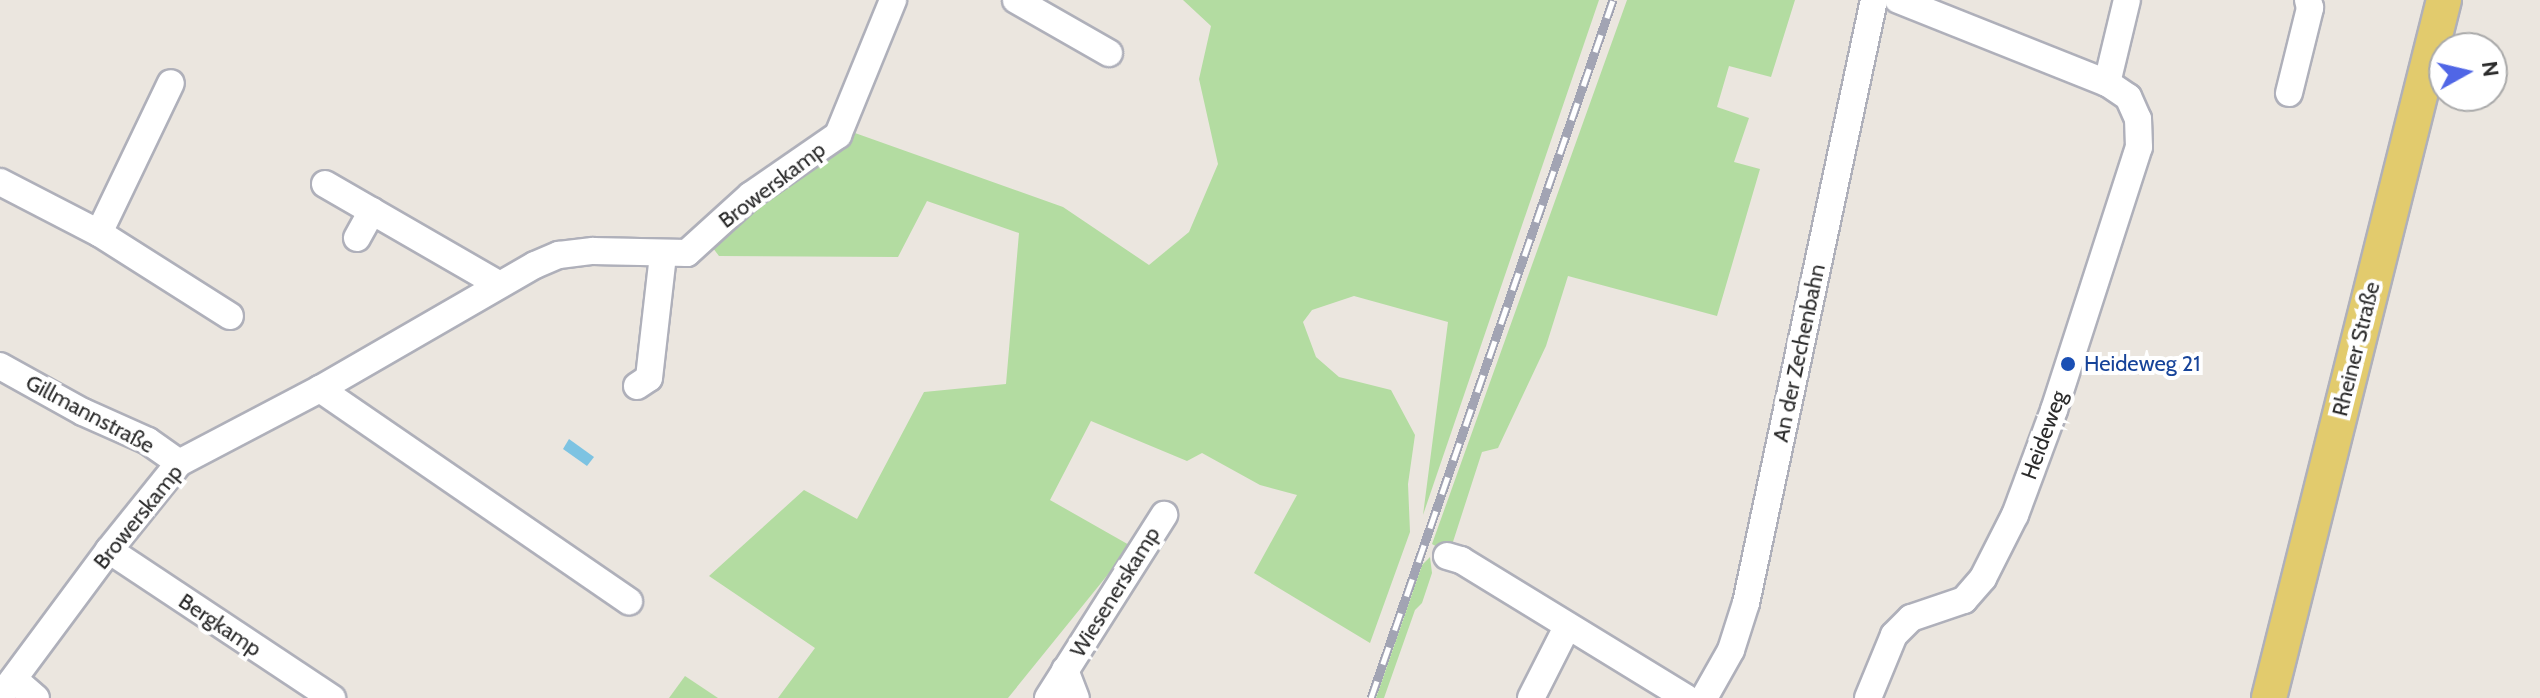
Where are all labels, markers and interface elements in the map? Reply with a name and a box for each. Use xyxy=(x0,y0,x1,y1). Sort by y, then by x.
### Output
north arrow xyxy=(2428,32,2508,112)
text: N xyxy=(2476,59,2505,78)
street label: Browerskamp xyxy=(713,136,831,234)
street label: An der Zechenbahn xyxy=(1767,262,1831,444)
street label: Rheiner Straße xyxy=(2327,279,2385,419)
place label: Heideweg 21 xyxy=(2084,351,2200,377)
marker: Heideweg 21 xyxy=(2059,355,2077,373)
street label: Gillmannstraße xyxy=(21,369,159,459)
street label: Heideweg xyxy=(2016,387,2072,483)
street label: Browerskamp xyxy=(88,459,188,575)
street label: Wiesenerskamp xyxy=(1064,522,1166,662)
street label: Bergkamp xyxy=(174,588,266,662)

